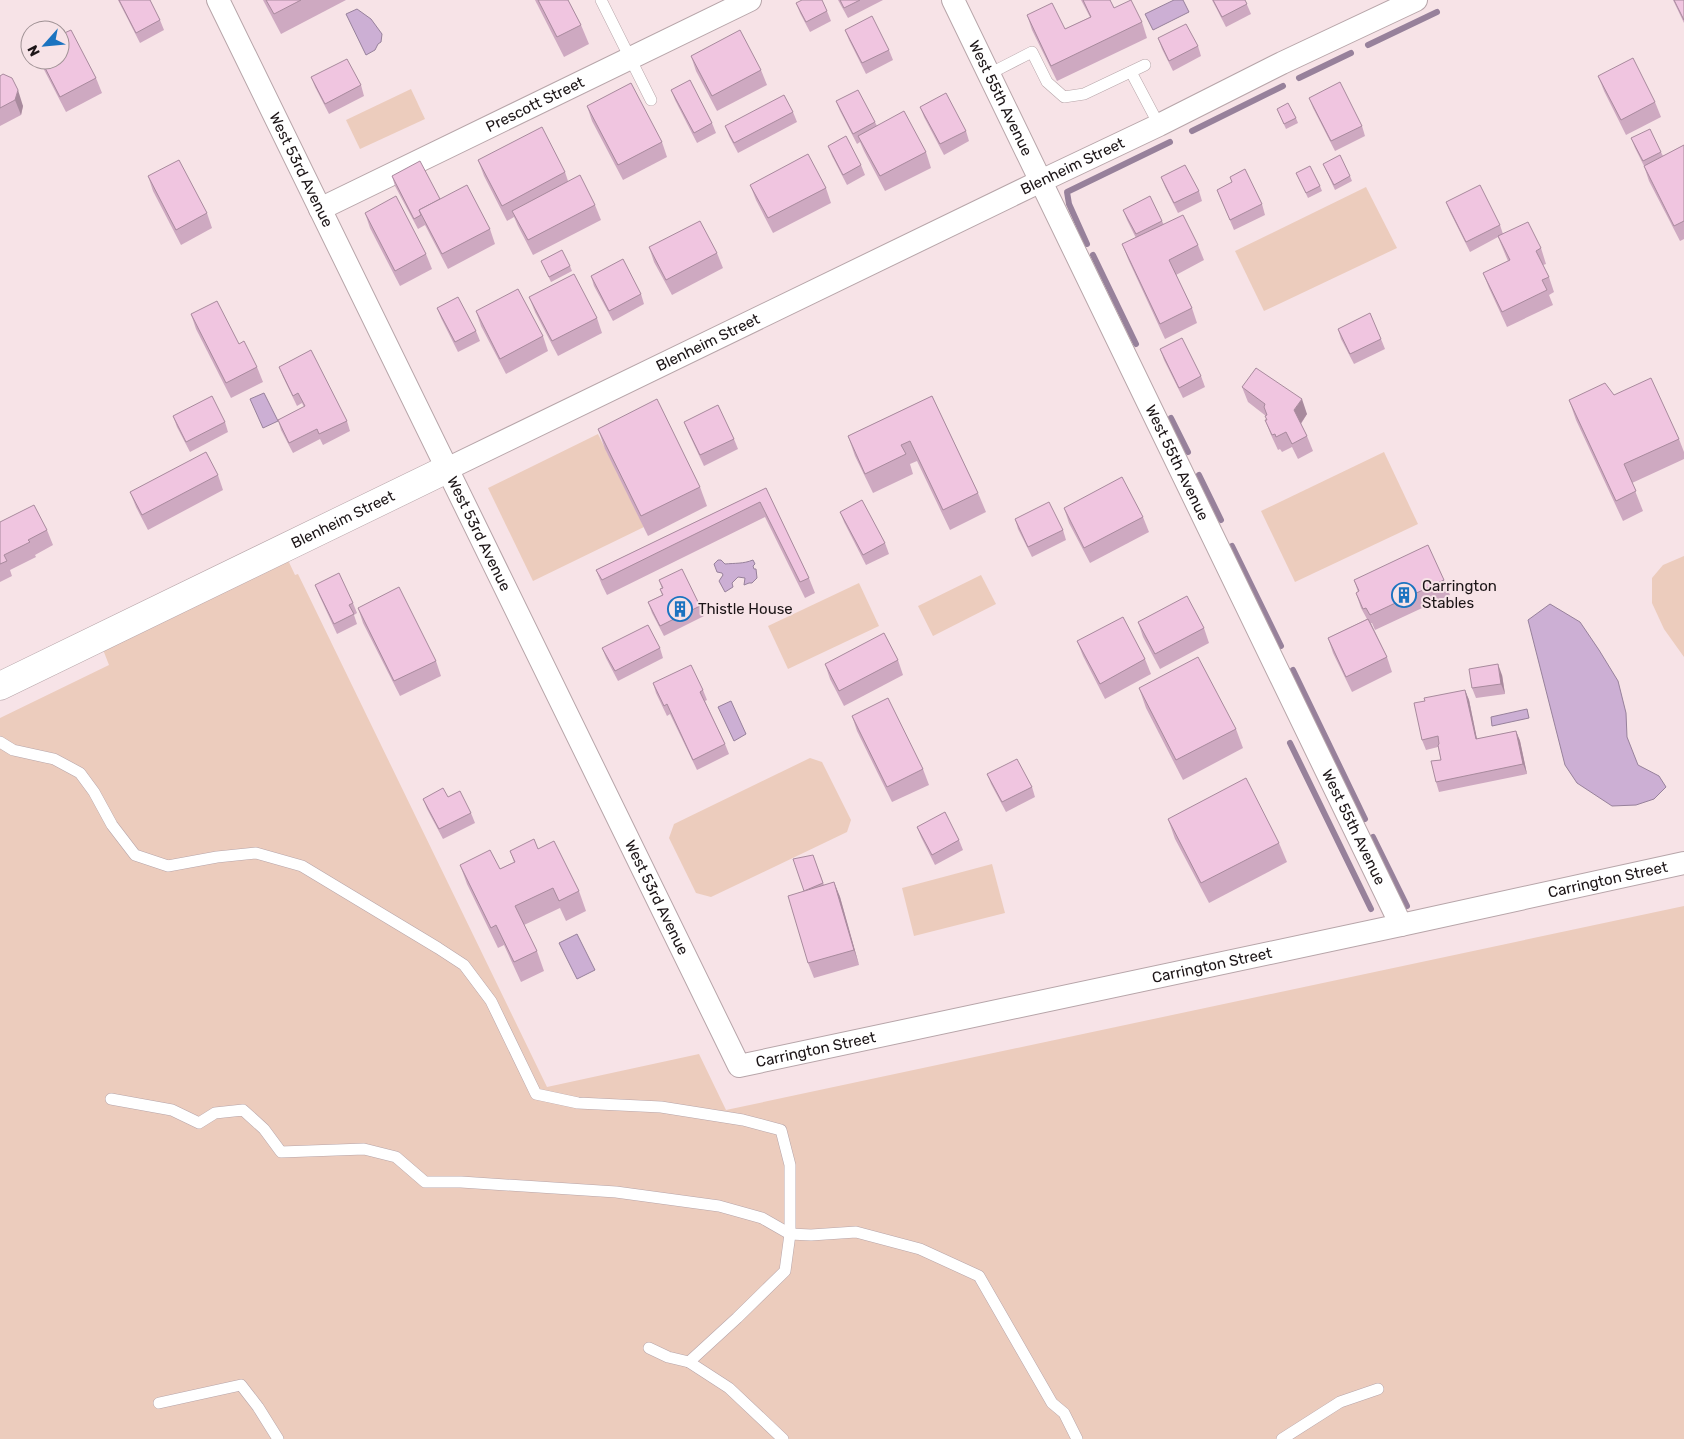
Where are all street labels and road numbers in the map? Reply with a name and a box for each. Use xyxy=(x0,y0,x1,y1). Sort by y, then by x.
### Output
street label: West 55th Avenue xyxy=(965,37,1036,159)
street label: Prescott Street xyxy=(483,73,587,136)
street label: West 53rd Avenue xyxy=(265,109,337,230)
street label: Blenheim Street xyxy=(1018,134,1127,199)
street label: Blenheim Street xyxy=(653,310,763,375)
street label: West 55th Avenue xyxy=(1141,402,1213,523)
street label: West 53rd Avenue xyxy=(443,473,514,594)
street label: Blenheim Street xyxy=(288,487,398,552)
street label: West 55th Avenue xyxy=(1318,766,1389,888)
street label: West 53rd Avenue xyxy=(621,837,692,958)
street label: Carrington Street xyxy=(1546,858,1669,902)
street label: Carrington Street xyxy=(1150,944,1274,987)
street label: Carrington Street xyxy=(754,1028,877,1071)

